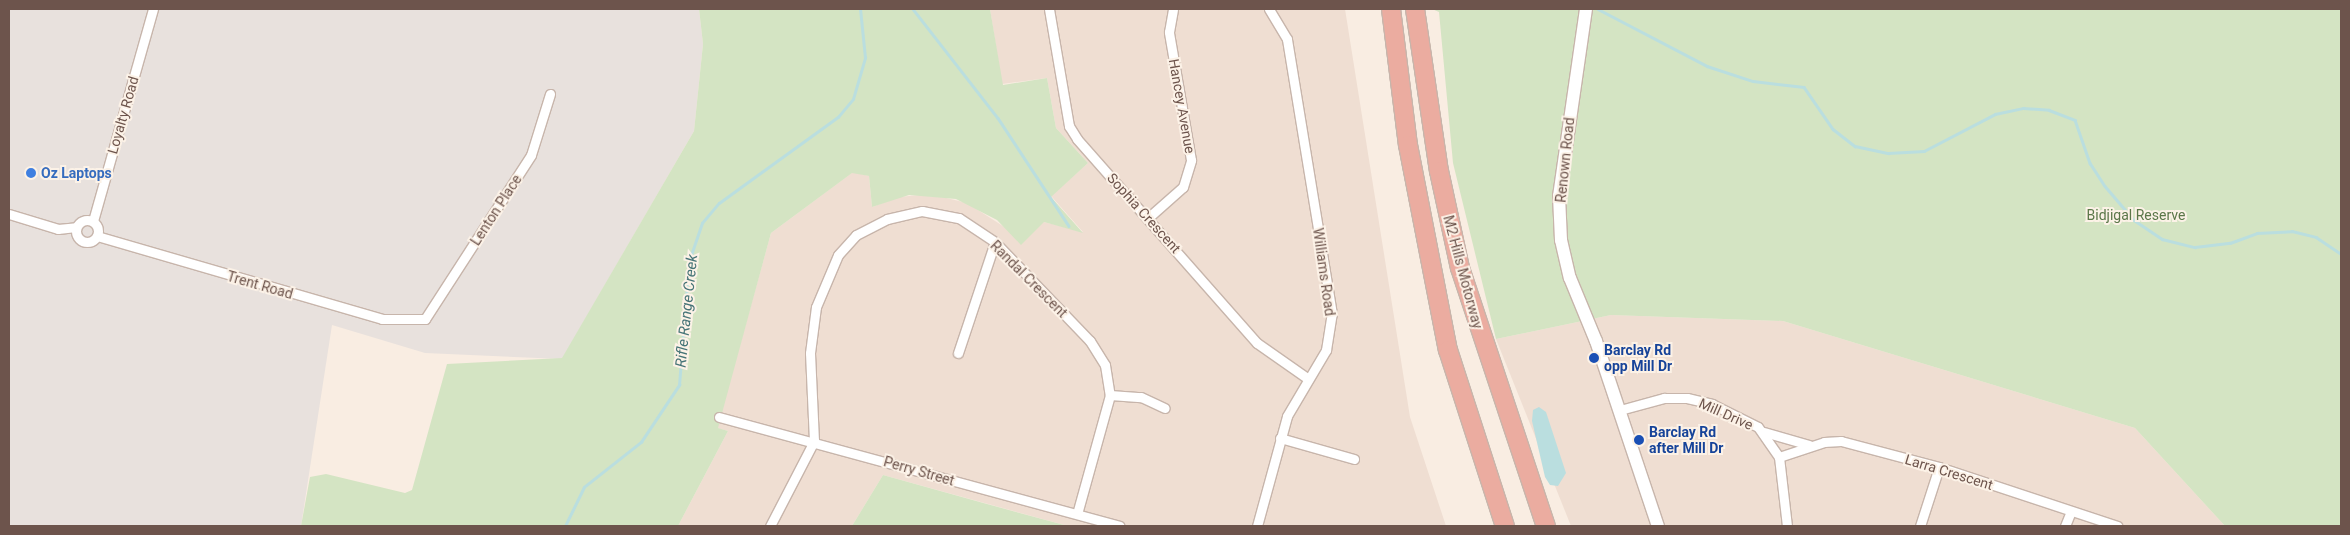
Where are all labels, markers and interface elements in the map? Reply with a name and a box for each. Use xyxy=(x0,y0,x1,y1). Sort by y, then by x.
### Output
street label: Hancey Avenue xyxy=(1165,57,1199,155)
street label: Loyalty Road xyxy=(104,74,142,156)
street label: Renown Road xyxy=(1552,117,1578,203)
place label: Oz Laptops xyxy=(41,165,112,181)
marker: Oz Laptops xyxy=(25,167,37,179)
street label: Sophia Crescent xyxy=(1104,170,1184,256)
street label: Lenton Place xyxy=(467,171,525,249)
park label: Bidjigal Reserve xyxy=(2087,207,2185,223)
street label: M2 Hills Motorway xyxy=(1440,214,1486,330)
street label: Williams Road xyxy=(1310,227,1338,317)
street label: Randal Crescent xyxy=(987,237,1071,321)
water label: Rifle Range Creek xyxy=(672,254,702,368)
street label: Trent Road xyxy=(225,268,295,302)
place label: Barclay Rd opp Mill Dr xyxy=(1604,342,1672,374)
marker: Barclay Rd opp Mill Dr xyxy=(1588,352,1600,364)
street label: Mill Drive xyxy=(1696,395,1756,433)
place label: Barclay Rd after Mill Dr xyxy=(1649,424,1723,457)
marker: Barclay Rd after Mill Dr xyxy=(1633,434,1645,446)
street label: Larra Crescent xyxy=(1903,451,1995,493)
street label: Perry Street xyxy=(882,453,956,489)

